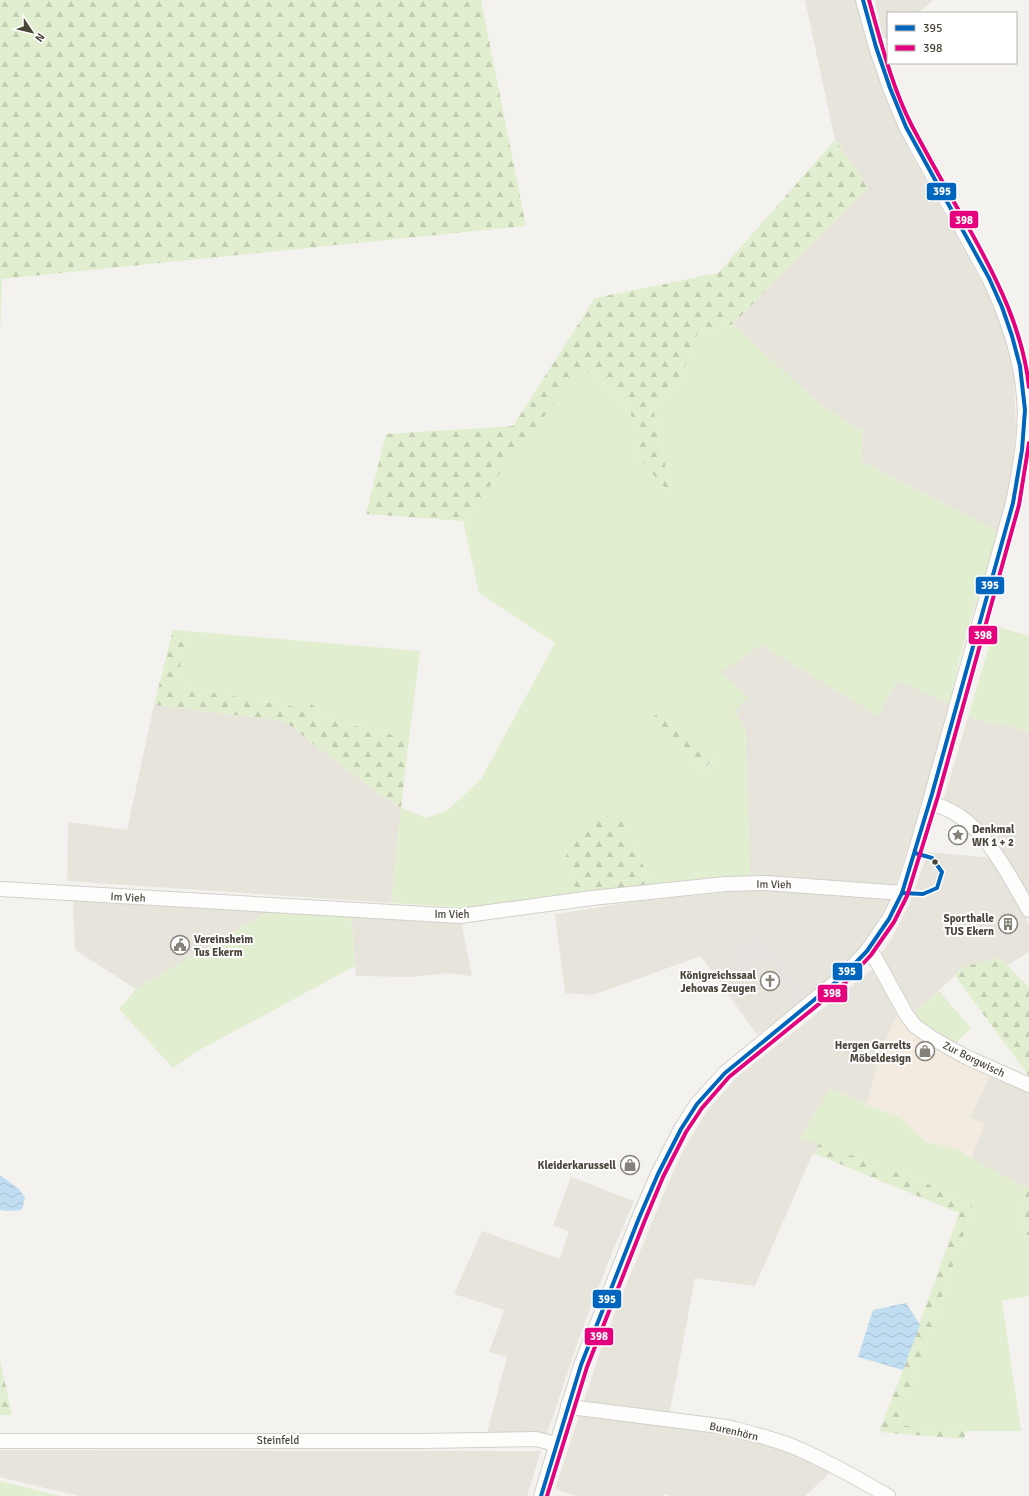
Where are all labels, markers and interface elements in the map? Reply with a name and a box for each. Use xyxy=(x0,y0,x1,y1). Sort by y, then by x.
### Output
north arrow xyxy=(12,12,52,52)
legend xyxy=(887,12,1017,64)
text: 395 xyxy=(923,21,942,36)
text: N xyxy=(32,31,47,44)
text: 398 xyxy=(923,41,942,56)
line badge: 395 xyxy=(926,182,957,201)
text: 395 xyxy=(933,185,951,198)
line badge: 398 xyxy=(949,210,979,229)
text: 398 xyxy=(955,214,973,227)
line badge: 395 xyxy=(975,576,1005,595)
text: 395 xyxy=(981,579,999,592)
line badge: 398 xyxy=(968,625,998,645)
text: 398 xyxy=(974,629,992,642)
place label: Denkmal WK 1 + 2 xyxy=(972,823,1015,849)
place icon: Denkmal WK 1 + 2 xyxy=(947,824,969,846)
unlabelled marker xyxy=(930,857,940,867)
street label: Im Vieh xyxy=(756,878,792,891)
street label: Im Vieh xyxy=(110,890,146,905)
street label: Im Vieh xyxy=(434,908,470,921)
place label: Sporthalle TUS Ekern xyxy=(944,912,995,938)
building icon: Sporthalle TUS Ekern xyxy=(997,913,1019,935)
place label: Vereinsheim Tus Ekerm xyxy=(194,933,253,959)
public building icon: Vereinsheim Tus Ekerm xyxy=(169,934,191,956)
line badge: 395 xyxy=(832,962,863,981)
text: 395 xyxy=(838,965,856,978)
place label: Königreichssaal Jehovas Zeugen xyxy=(680,969,757,995)
church icon: Königreichssaal Jehovas Zeugen xyxy=(759,970,781,992)
line badge: 398 xyxy=(817,984,848,1003)
text: 398 xyxy=(823,987,841,1000)
place label: Hergen Garrelts Möbeldesign xyxy=(835,1039,911,1065)
street label: Zur Borgwisch xyxy=(941,1039,1007,1080)
shop icon: Hergen Garrelts Möbeldesign xyxy=(914,1040,936,1062)
shop icon: Kleiderkarussell xyxy=(619,1154,641,1176)
place label: Kleiderkarussell xyxy=(538,1159,617,1172)
line badge: 395 xyxy=(592,1289,622,1309)
text: 395 xyxy=(598,1293,616,1306)
line badge: 398 xyxy=(584,1327,614,1346)
text: 398 xyxy=(590,1330,608,1343)
street label: Burenhörn xyxy=(708,1420,760,1443)
street label: Steinfeld xyxy=(257,1434,299,1447)

